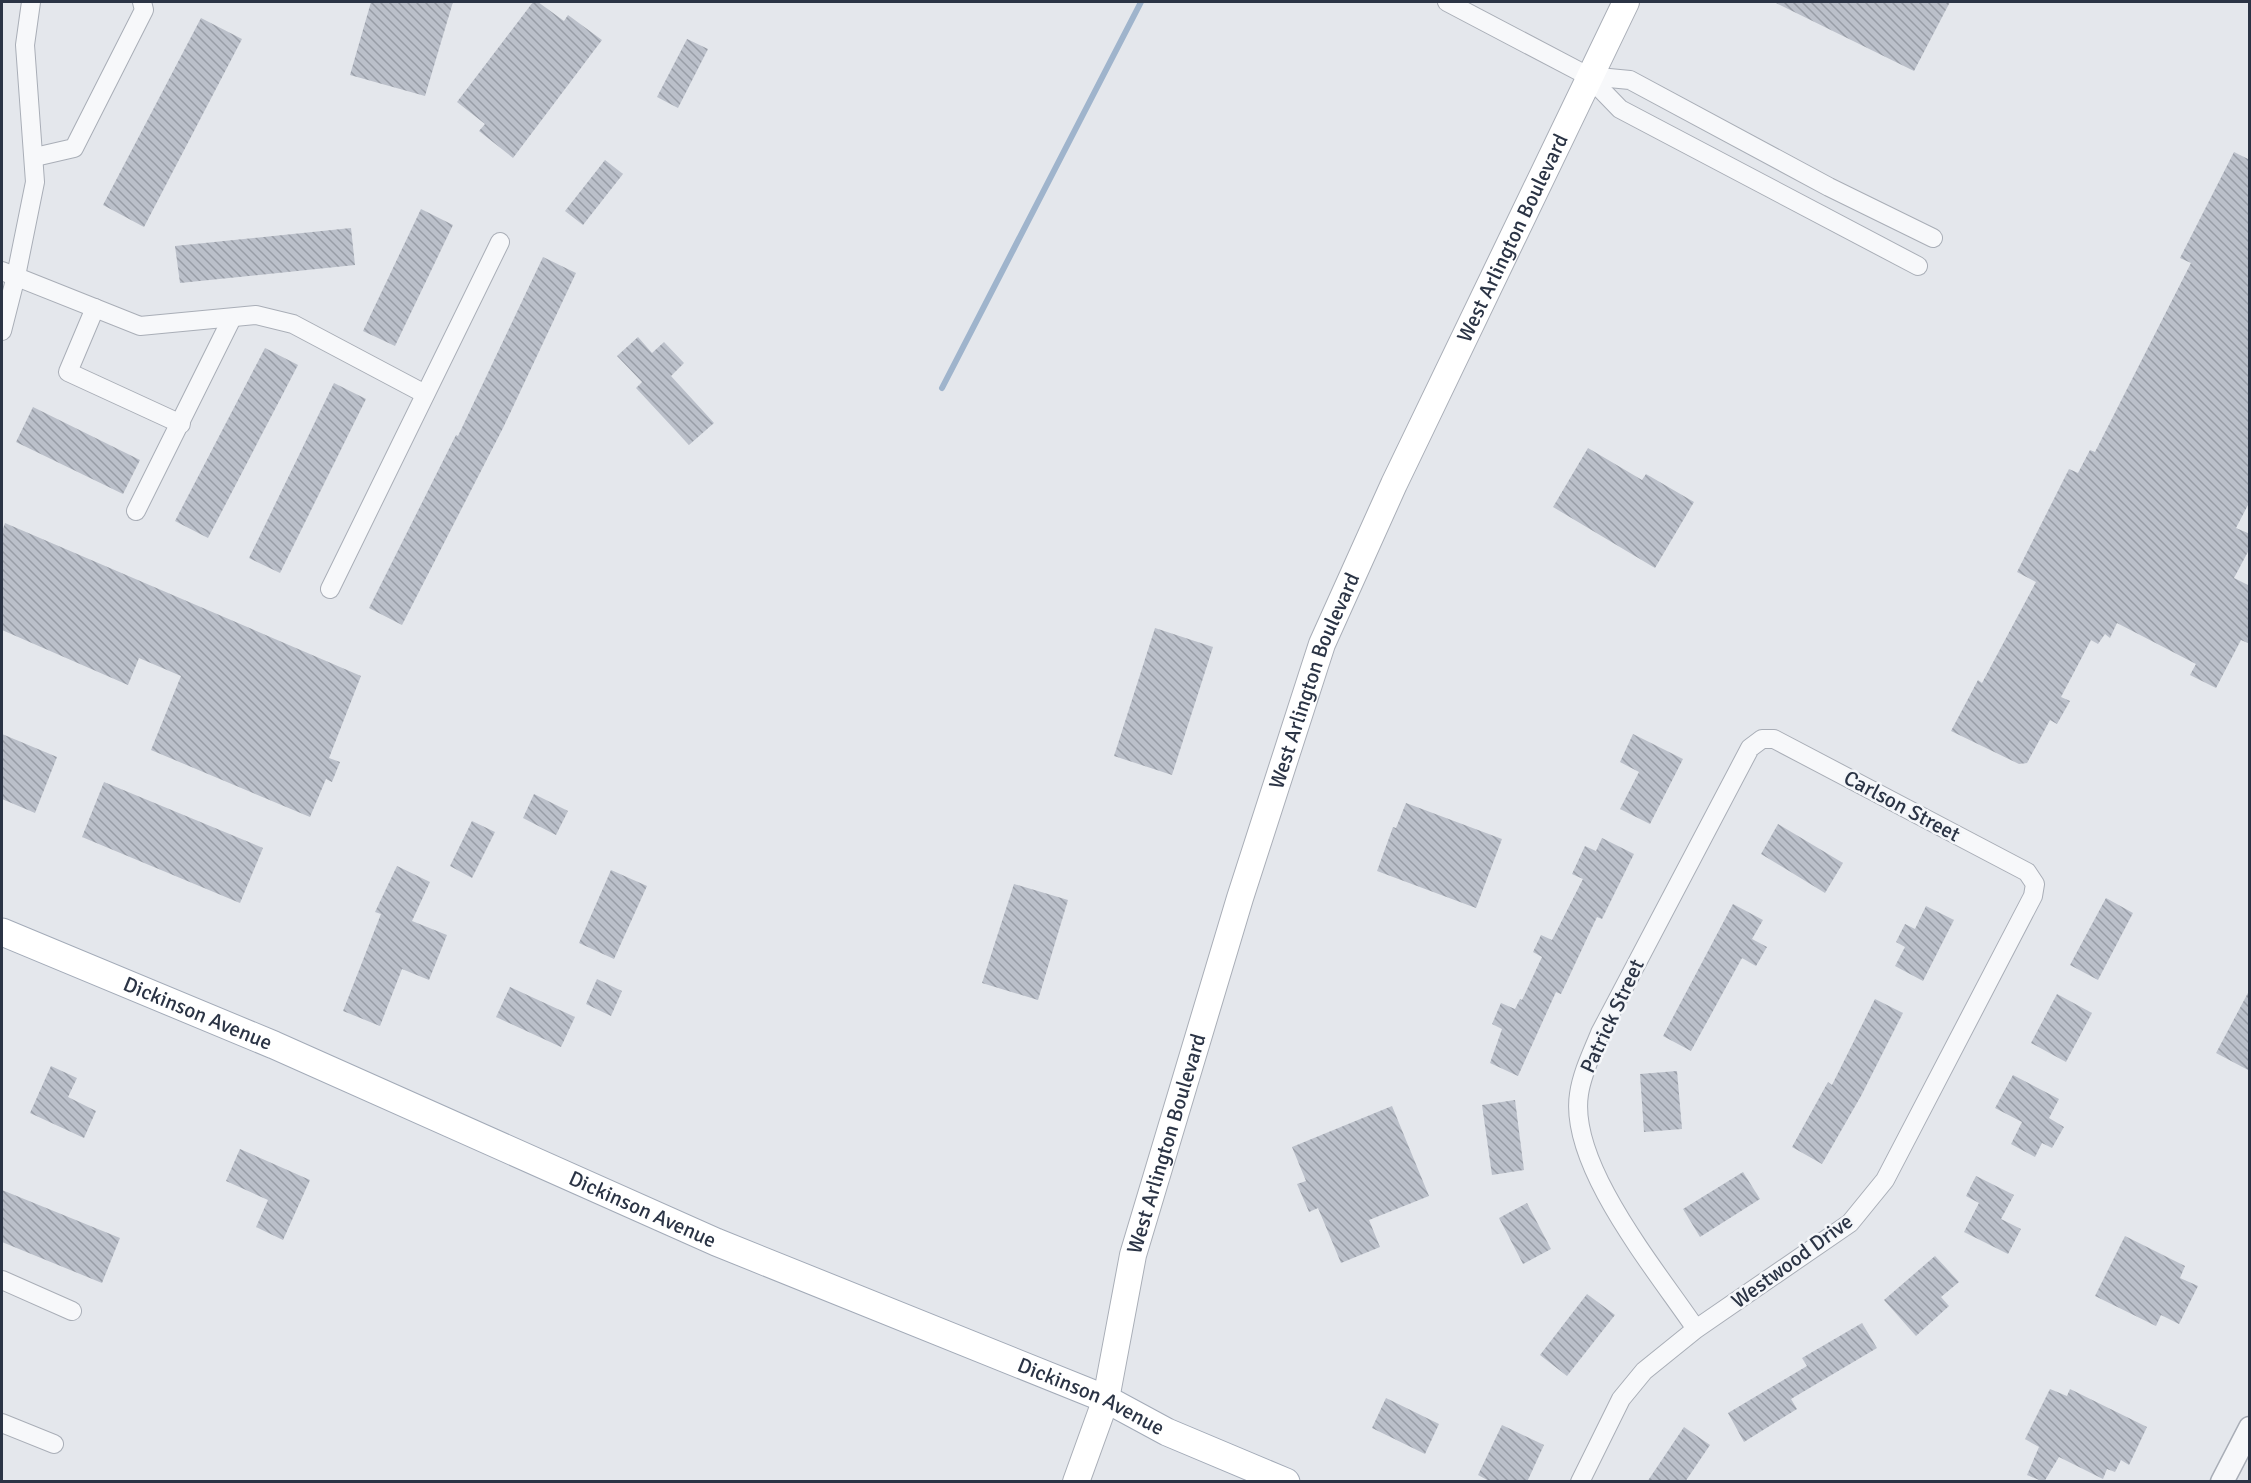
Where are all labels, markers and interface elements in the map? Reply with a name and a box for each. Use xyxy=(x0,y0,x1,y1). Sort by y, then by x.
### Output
street label: West Arlington Boulevard xyxy=(1451,129,1574,346)
street label: West Arlington Boulevard xyxy=(1263,569,1365,792)
street label: Carlson Street xyxy=(1839,764,1965,848)
street label: Patrick Street xyxy=(1574,955,1650,1077)
street label: Dickinson Avenue xyxy=(119,971,276,1056)
street label: West Arlington Boulevard xyxy=(1121,1031,1212,1257)
street label: Dickinson Avenue xyxy=(565,1165,720,1253)
street label: Westwood Drive xyxy=(1726,1208,1858,1314)
street label: Dickinson Avenue xyxy=(1014,1352,1169,1441)

